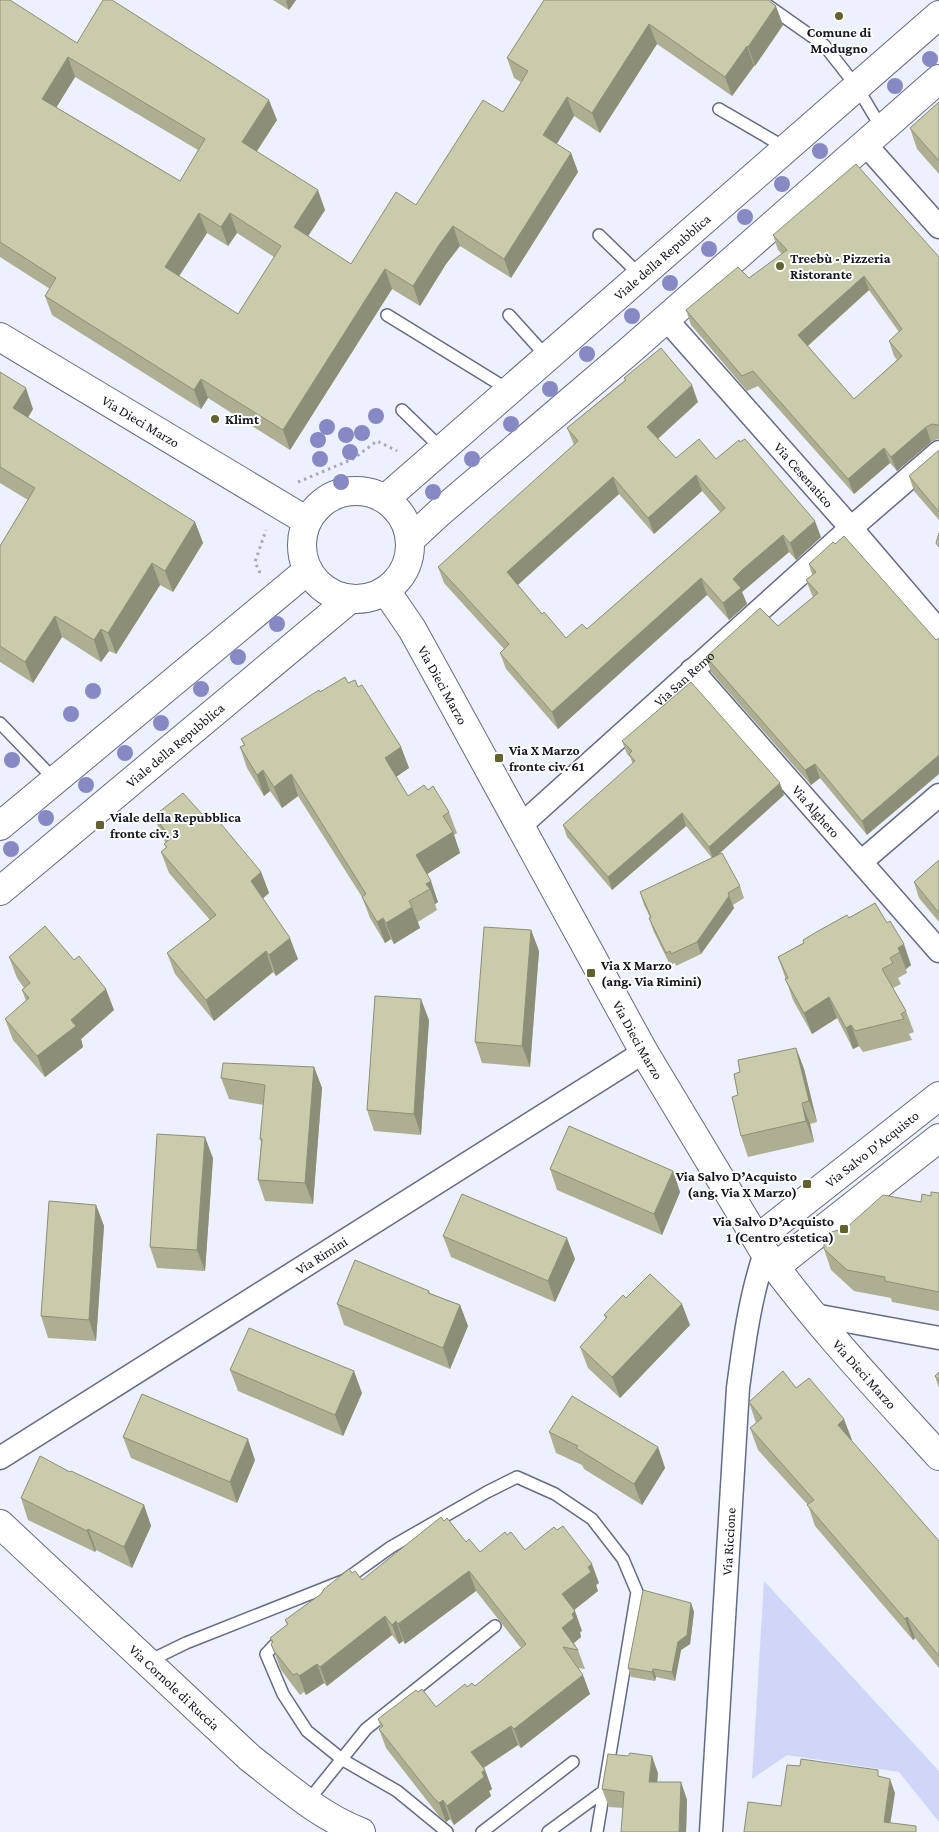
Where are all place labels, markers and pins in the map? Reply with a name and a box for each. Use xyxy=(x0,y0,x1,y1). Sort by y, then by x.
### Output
marker: Comune di Modugno xyxy=(833,10,845,22)
place label: Comune di Modugno xyxy=(807,24,871,56)
place label: Treebù - Pizzeria Ristorante xyxy=(790,250,891,282)
marker: Treebù - Pizzeria Ristorante xyxy=(774,260,786,272)
place label: Klimt xyxy=(225,411,260,427)
marker: Klimt xyxy=(209,413,221,425)
place label: Via X Marzo fronte civ. 61 xyxy=(508,742,584,774)
marker: Via X Marzo fronte civ. 61 xyxy=(493,752,505,764)
place label: Viale della Repubblica fronte civ. 3 xyxy=(109,809,241,841)
marker: Viale della Repubblica fronte civ. 3 xyxy=(94,819,106,831)
place label: Via X Marzo (ang. Via Rimini) xyxy=(600,957,702,990)
marker: Via X Marzo (ang. Via Rimini) xyxy=(585,967,597,979)
place label: Via Salvo D’Acquisto (ang. Via X Marzo) xyxy=(675,1168,797,1201)
marker: Via Salvo D’Acquisto (ang. Via X Marzo) xyxy=(801,1178,813,1190)
place label: Via Salvo D’Acquisto 1 (Centro estetica) xyxy=(712,1213,834,1246)
marker: Via Salvo D’Acquisto 1 (Centro estetica) xyxy=(838,1223,850,1235)

